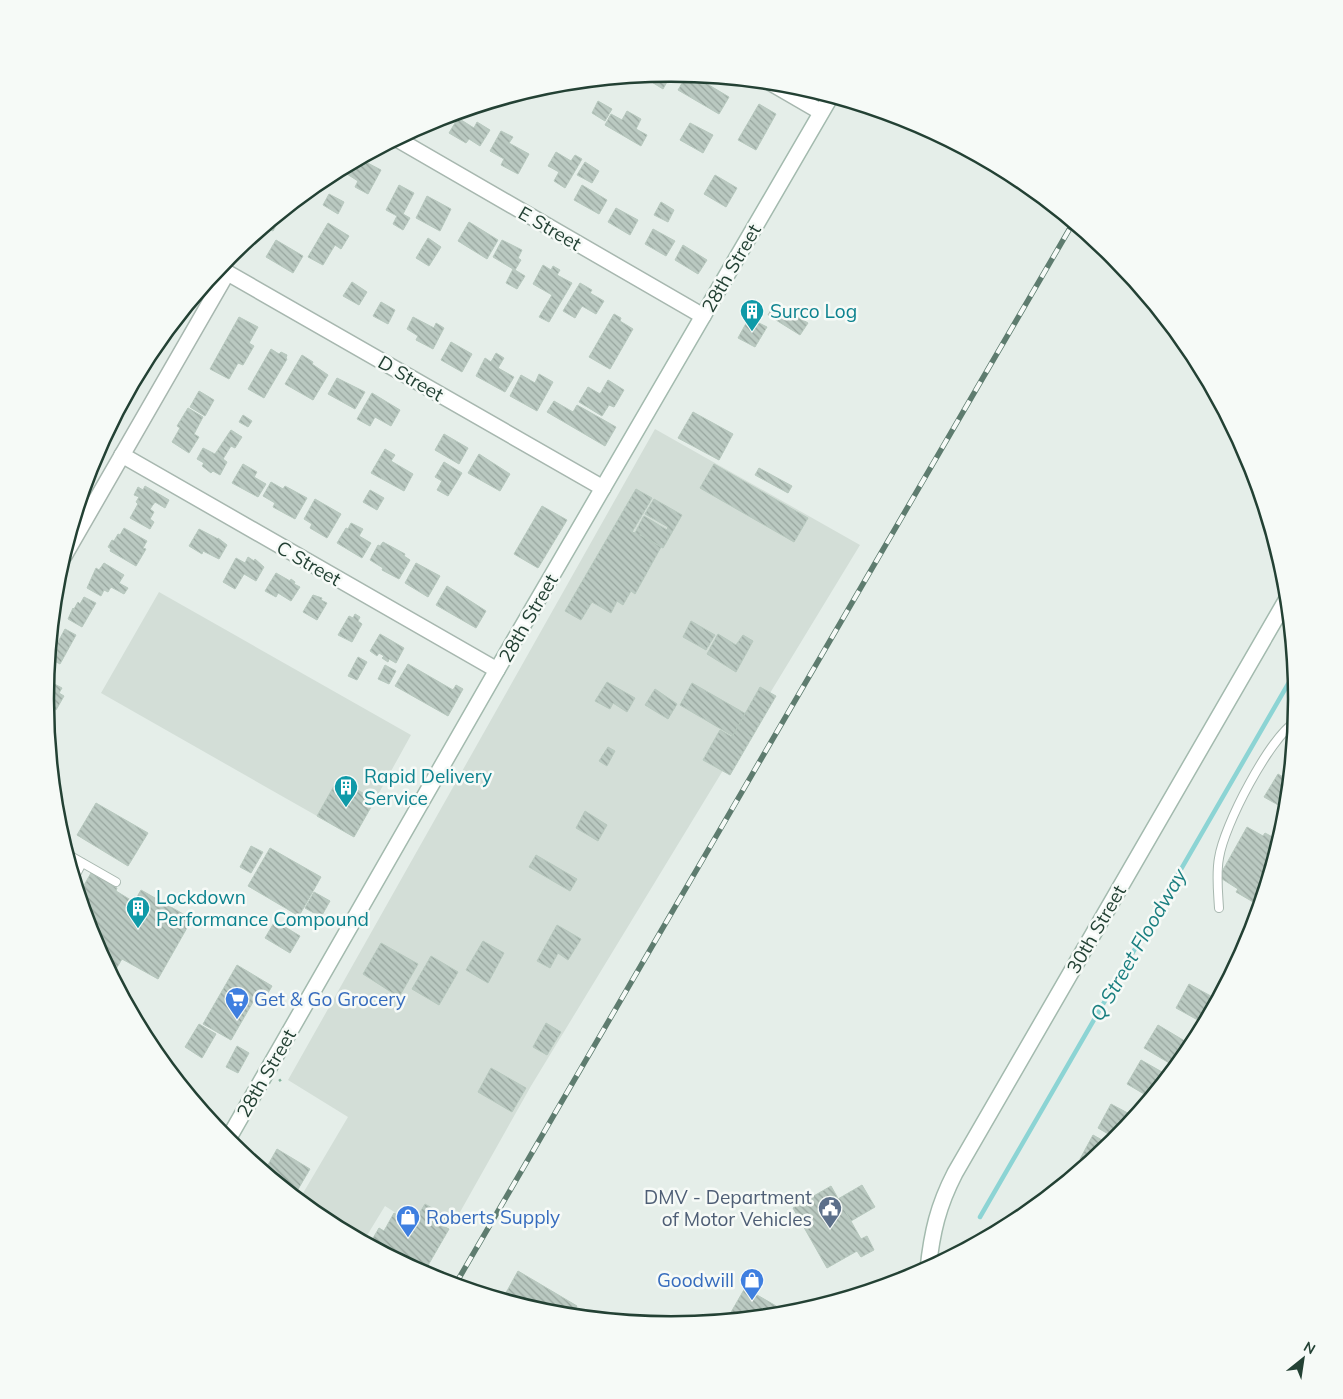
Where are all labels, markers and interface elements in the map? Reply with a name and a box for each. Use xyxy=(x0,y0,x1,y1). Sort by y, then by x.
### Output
street label: E Street xyxy=(514,200,586,256)
street label: 28th Street xyxy=(696,219,766,316)
building icon: Surco Log xyxy=(739,298,765,332)
place label: Surco Log xyxy=(770,299,857,323)
street label: D Street xyxy=(374,350,448,406)
street label: C Street xyxy=(272,535,346,591)
street label: 28th Street xyxy=(493,569,563,666)
place label: Rapid Delivery Service xyxy=(364,764,492,810)
building icon: Rapid Delivery Service xyxy=(333,774,359,808)
water label: Q Street Floodway xyxy=(1084,863,1192,1025)
street label: 30th Street xyxy=(1061,880,1131,977)
place label: Lockdown Performance Compound xyxy=(156,885,369,931)
building icon: Lockdown Performance Compound xyxy=(125,895,151,929)
supermarket icon: Get & Go Grocery xyxy=(224,986,250,1020)
place label: Get & Go Grocery xyxy=(254,987,406,1011)
street label: 28th Street xyxy=(231,1024,301,1121)
place label: DMV - Department of Motor Vehicles xyxy=(644,1185,812,1231)
public building icon: DMV - Department of Motor Vehicles xyxy=(817,1195,843,1229)
shop icon: Roberts Supply xyxy=(395,1204,421,1238)
place label: Roberts Supply xyxy=(426,1205,560,1229)
shop icon: Goodwill xyxy=(739,1267,765,1301)
place label: Goodwill xyxy=(657,1268,734,1292)
north arrow xyxy=(1278,1334,1328,1384)
text: N xyxy=(1300,1337,1319,1358)

